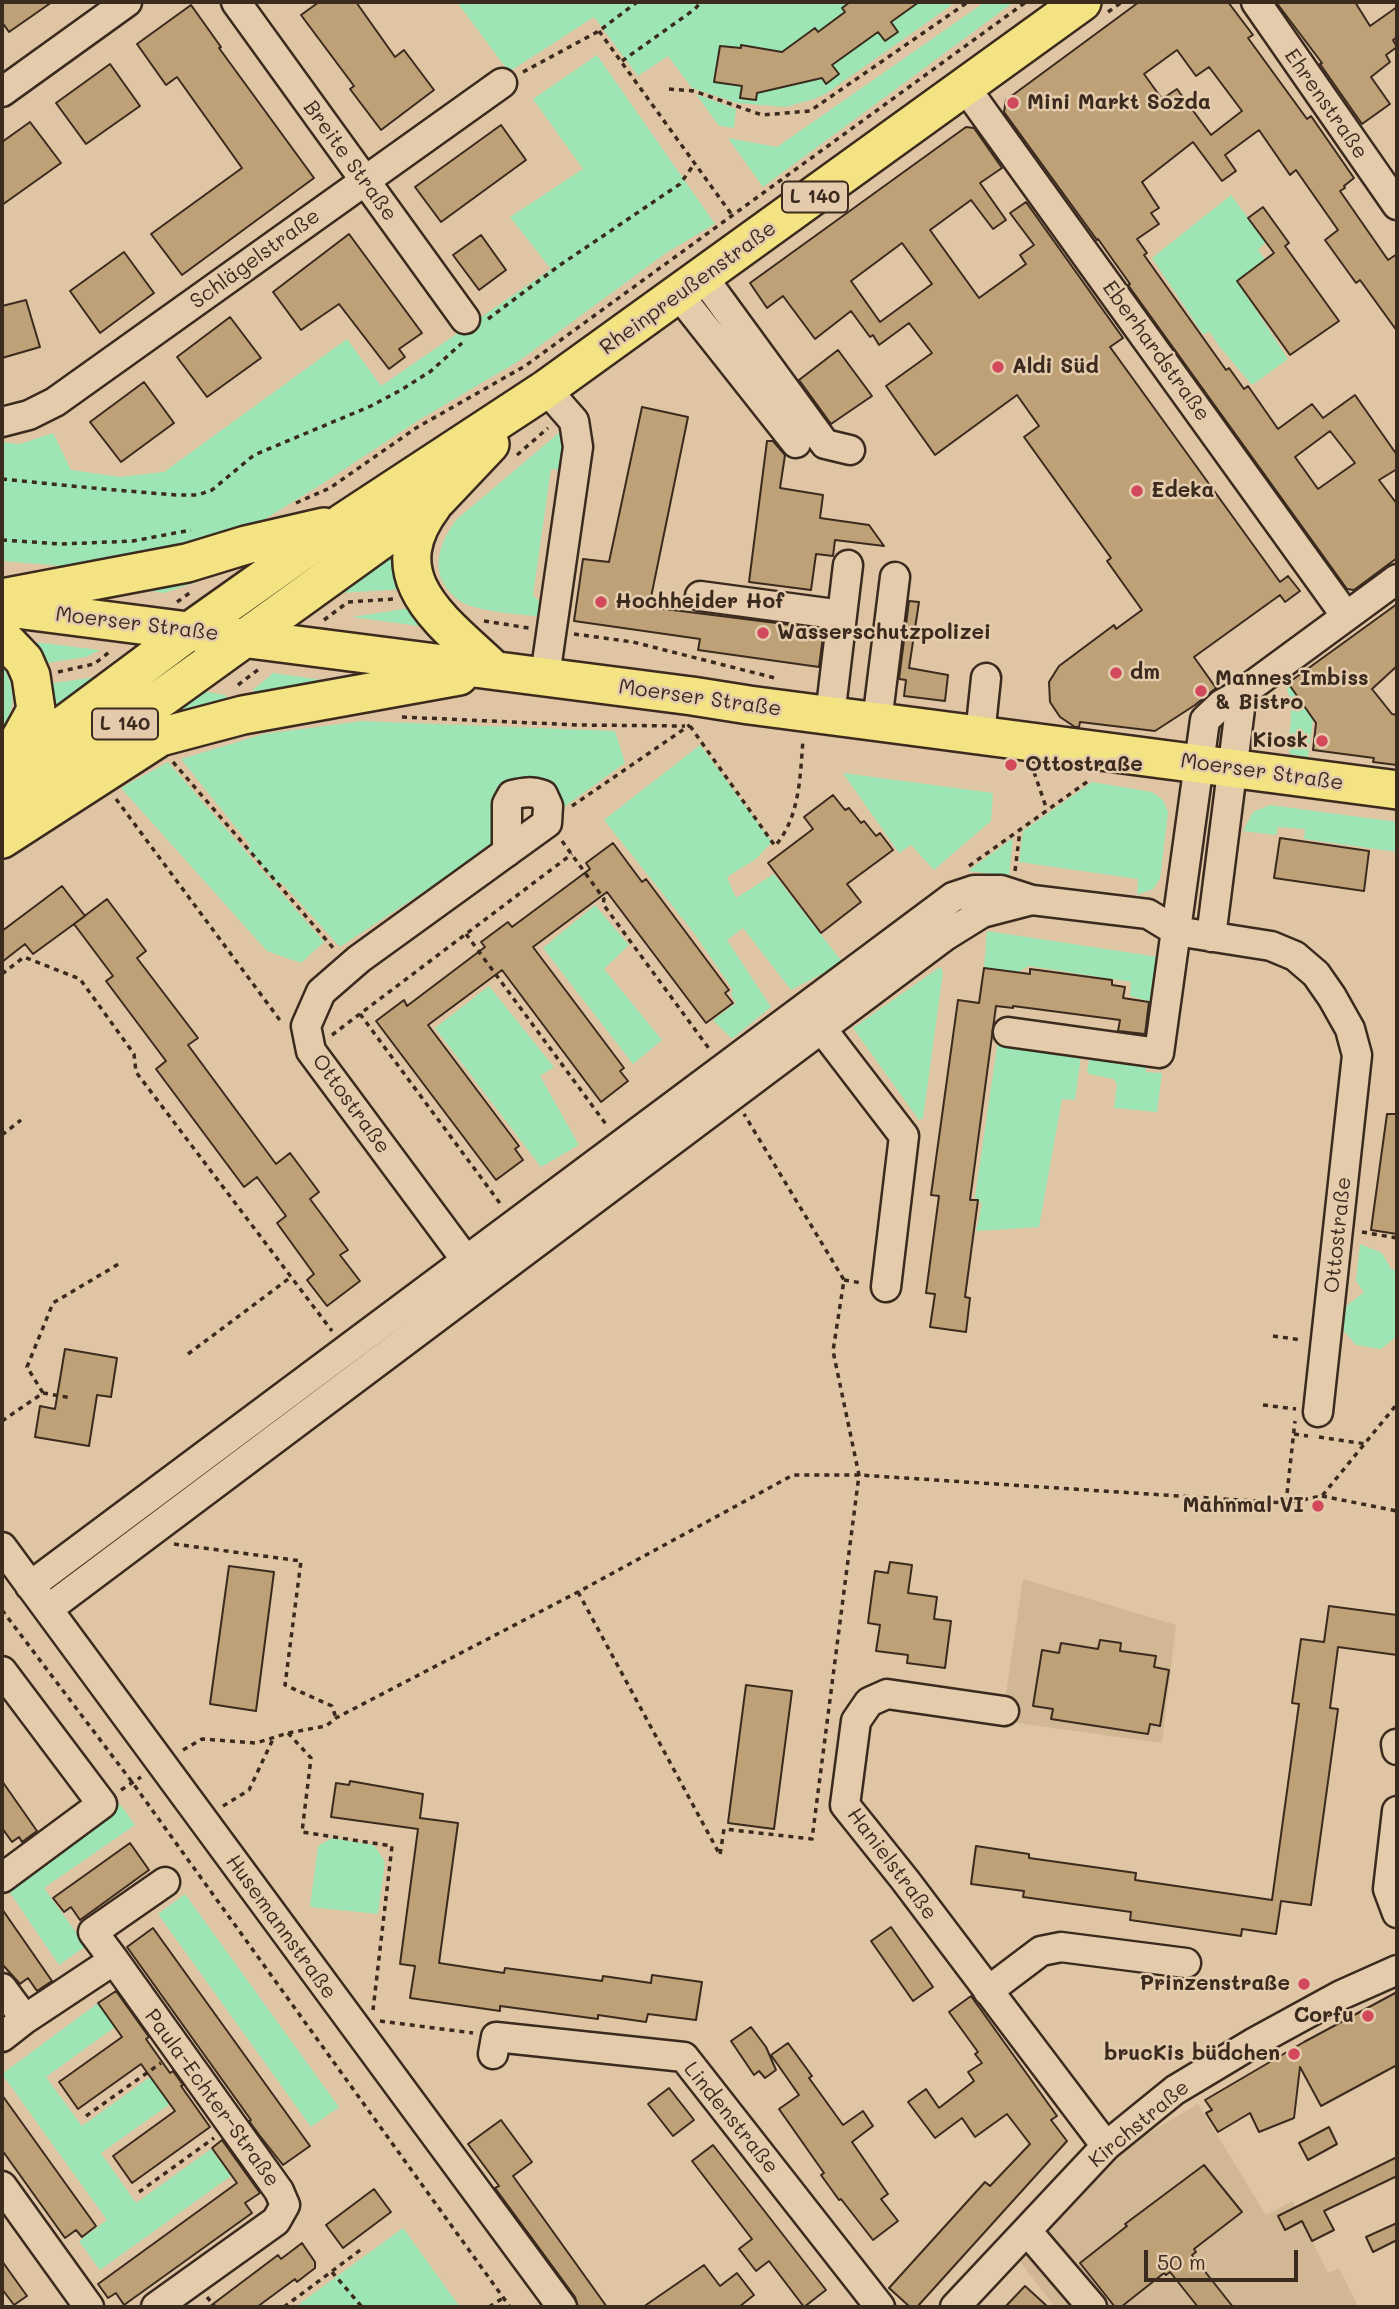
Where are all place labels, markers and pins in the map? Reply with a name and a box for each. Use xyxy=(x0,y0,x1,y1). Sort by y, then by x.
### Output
place label: Mini Markt Sozda xyxy=(1027,90,1211,116)
marker: Mini Markt Sozda xyxy=(1005,95,1021,111)
place label: Aldi Süd xyxy=(1012,354,1099,380)
marker: Aldi Süd xyxy=(990,359,1006,375)
place label: Edeka xyxy=(1151,478,1214,504)
marker: Edeka xyxy=(1129,483,1145,499)
place label: Hochheider Hof xyxy=(615,589,784,615)
marker: Hochheider Hof xyxy=(593,594,609,610)
place label: Wasserschutzpolizei xyxy=(777,620,991,646)
marker: Wasserschutzpolizei xyxy=(755,625,771,641)
place label: dm xyxy=(1130,660,1160,686)
marker: dm xyxy=(1108,665,1124,681)
place label: Mannes Imbiss & Bistro xyxy=(1215,666,1369,716)
marker: Mannes Imbiss & Bistro xyxy=(1193,683,1209,699)
place label: Kiosk xyxy=(1252,728,1308,754)
marker: Kiosk xyxy=(1314,733,1330,749)
place label: Ottostraße xyxy=(1025,752,1143,778)
marker: Ottostraße xyxy=(1003,757,1019,773)
place label: Mahnmal VI xyxy=(1182,1493,1304,1519)
marker: Mahnmal VI xyxy=(1310,1498,1326,1514)
place label: Prinzenstraße xyxy=(1140,1971,1290,1997)
marker: Prinzenstraße xyxy=(1296,1976,1312,1992)
place label: Corfu xyxy=(1294,2003,1354,2029)
marker: Corfu xyxy=(1360,2008,1376,2024)
place label: brucKis büdchen xyxy=(1104,2041,1280,2067)
marker: brucKis büdchen xyxy=(1286,2046,1302,2062)

